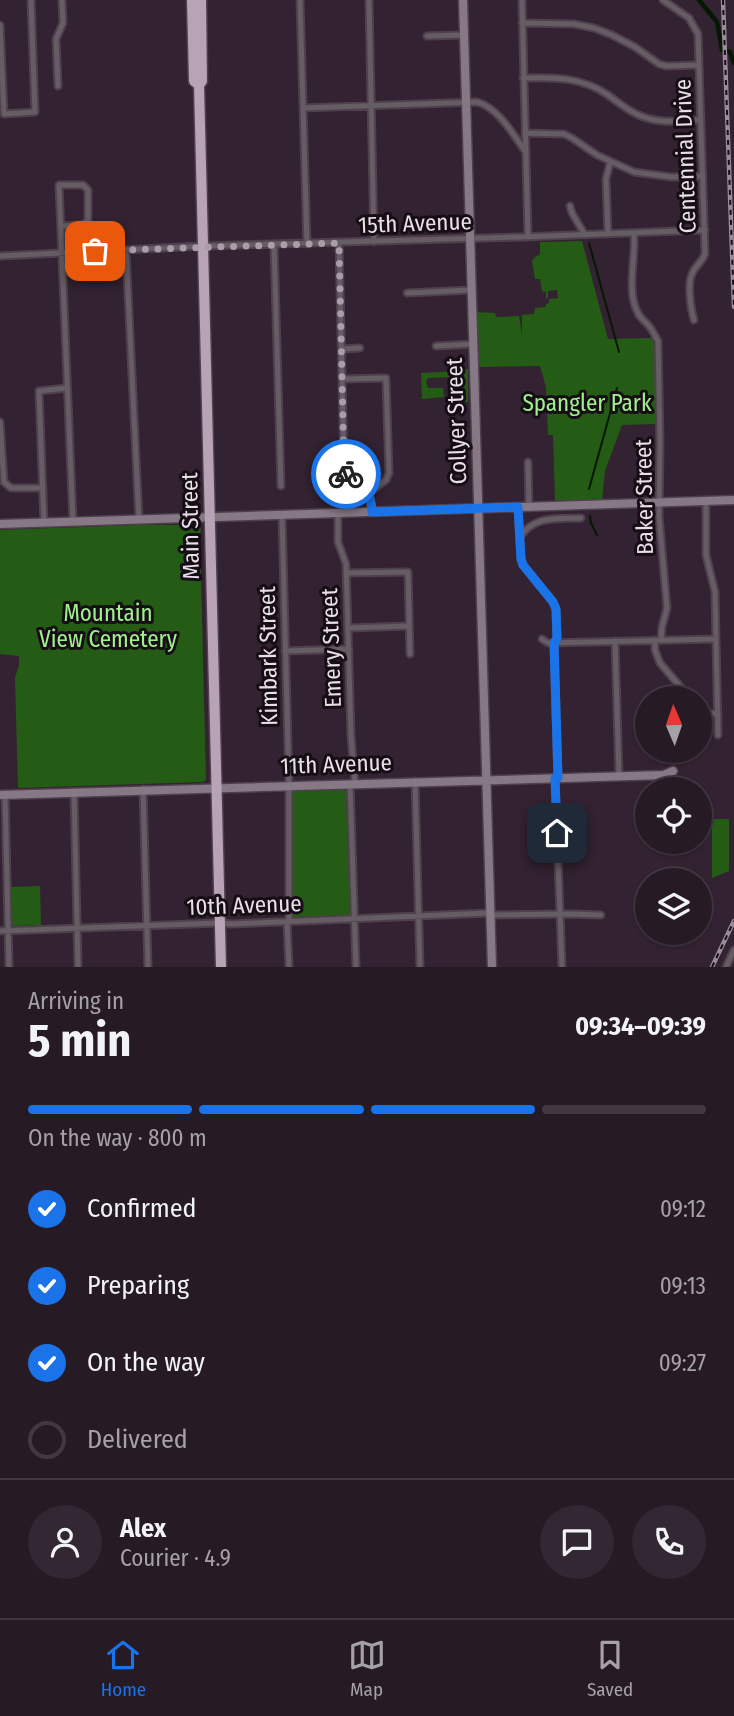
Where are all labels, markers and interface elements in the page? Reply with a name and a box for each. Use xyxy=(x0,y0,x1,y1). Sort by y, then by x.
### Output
street label: Centennial Drive xyxy=(668,78,702,234)
street label: 15th Avenue xyxy=(358,207,472,239)
pin xyxy=(65,221,125,281)
icon: bag xyxy=(76,232,114,270)
street label: Collyer Street xyxy=(440,357,472,485)
park label: Spangler Park xyxy=(522,389,652,417)
street label: Baker Street xyxy=(629,438,659,555)
courier xyxy=(311,439,381,509)
icon: bike xyxy=(327,455,365,493)
street label: Main Street xyxy=(175,472,205,580)
street label: Kimbark Street xyxy=(253,585,283,726)
street label: Emery Street xyxy=(315,587,347,708)
park label: Mountain View Cemetery xyxy=(39,599,178,653)
north arrow xyxy=(635,686,712,763)
map controls xyxy=(635,686,712,945)
street label: 11th Avenue xyxy=(280,748,392,780)
button: locate xyxy=(635,777,712,854)
pin xyxy=(527,803,587,863)
icon: home xyxy=(538,814,576,852)
button: layers xyxy=(635,868,712,945)
street label: 10th Avenue xyxy=(186,889,302,921)
text: Arriving in xyxy=(28,987,124,1015)
text: 09:34–09:39 xyxy=(575,1011,706,1042)
text: 5 min xyxy=(28,1013,131,1068)
text: On the way · 800 m xyxy=(28,1124,207,1152)
icon: check xyxy=(28,1190,66,1228)
text: Confirmed xyxy=(87,1193,197,1224)
text: 09:12 xyxy=(660,1195,706,1223)
icon: check xyxy=(28,1267,66,1305)
text: Preparing xyxy=(87,1270,189,1301)
text: 09:13 xyxy=(660,1272,706,1300)
icon: check xyxy=(28,1344,66,1382)
text: On the way xyxy=(87,1347,205,1378)
text: 09:27 xyxy=(659,1349,706,1377)
text: Delivered xyxy=(87,1424,188,1455)
button: person xyxy=(28,1505,102,1579)
button: chat xyxy=(540,1505,614,1579)
button: phone xyxy=(632,1505,706,1579)
text: Alex xyxy=(120,1513,166,1544)
text: Courier · 4.9 xyxy=(120,1544,231,1572)
tab: Home xyxy=(101,1636,146,1701)
tab: Map xyxy=(348,1636,386,1701)
tab: Saved xyxy=(587,1636,633,1701)

